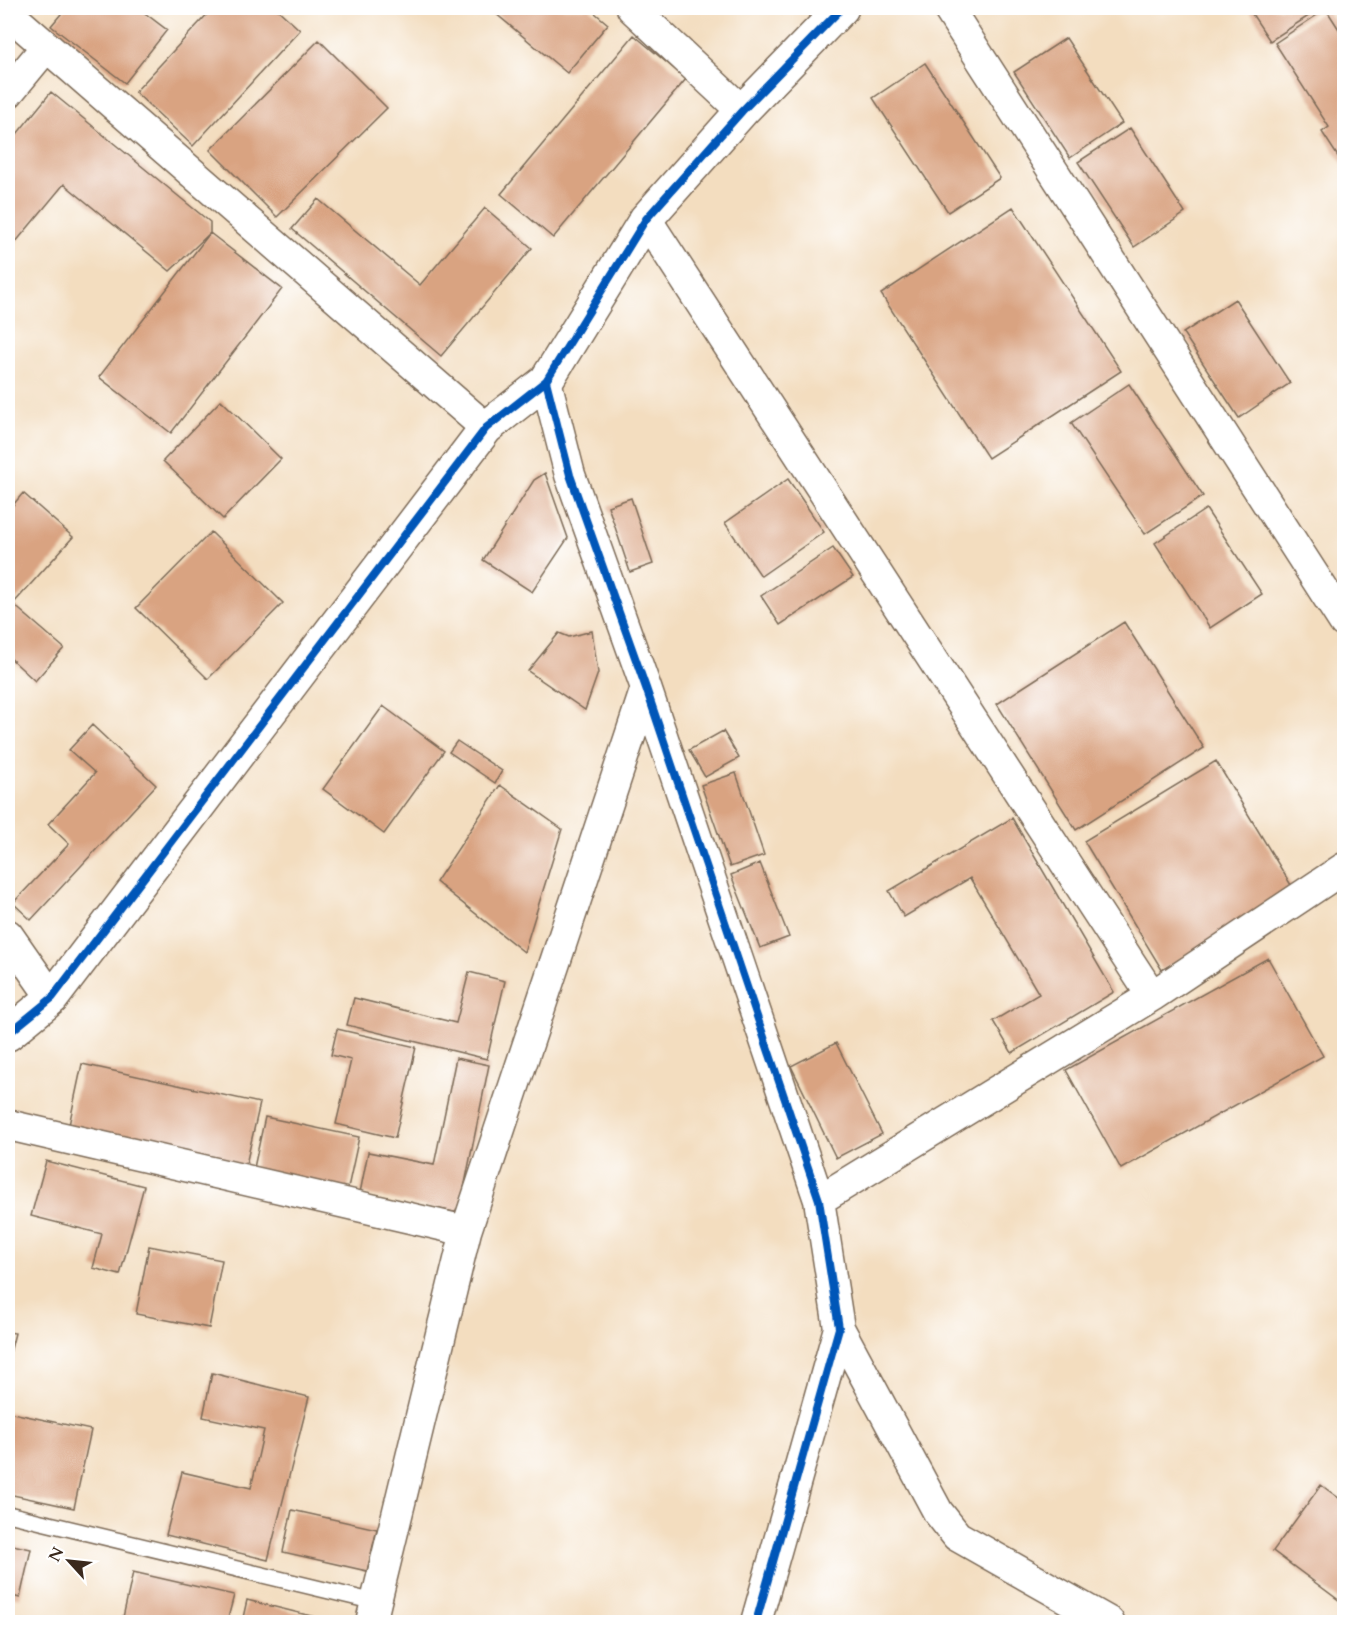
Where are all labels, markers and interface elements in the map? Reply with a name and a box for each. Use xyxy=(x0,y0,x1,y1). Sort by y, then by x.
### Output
north arrow xyxy=(39,1531,99,1591)
text: N xyxy=(44,1543,70,1566)

